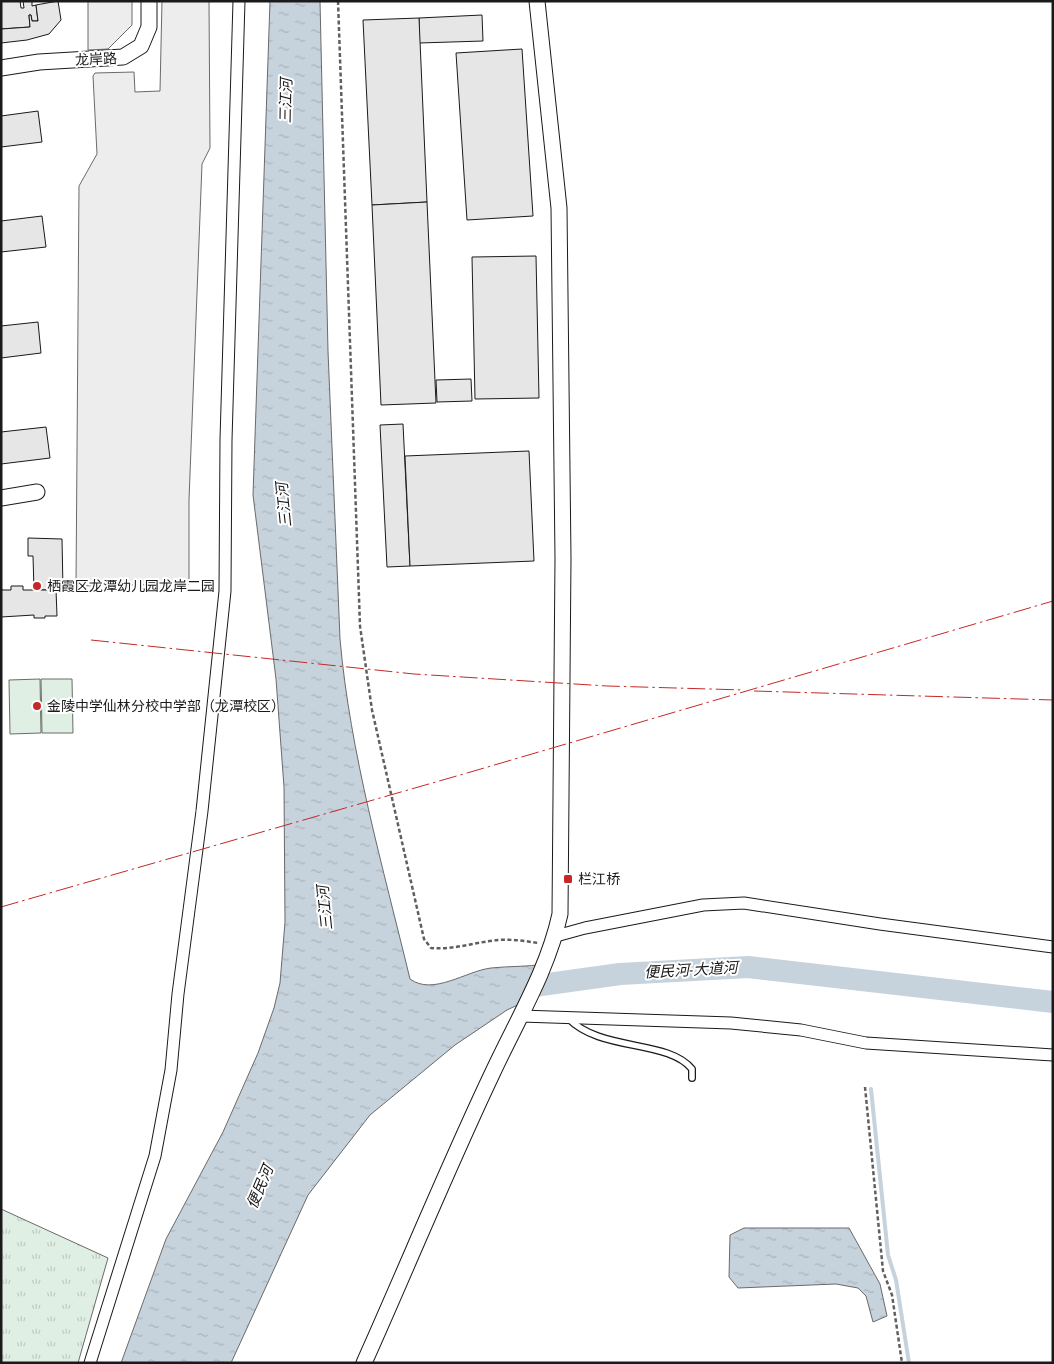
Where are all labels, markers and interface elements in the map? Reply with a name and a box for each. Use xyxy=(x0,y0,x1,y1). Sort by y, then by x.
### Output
street label: 龙岸路 xyxy=(75,50,117,68)
water label: 三江河 xyxy=(277,75,294,124)
water label: 三江河 xyxy=(272,479,294,528)
place label: 栖霞区龙潭幼儿园龙岸二园 xyxy=(47,578,215,594)
marker: 栖霞区龙潭幼儿园龙岸二园 xyxy=(31,580,43,592)
place label: 金陵中学仙林分校中学部（龙潭校区） xyxy=(47,698,285,714)
marker: 金陵中学仙林分校中学部（龙潭校区） xyxy=(31,700,43,712)
place label: 栏江桥 xyxy=(578,871,620,887)
marker: 栏江桥 xyxy=(562,873,574,885)
water label: 三江河 xyxy=(313,882,335,931)
water label: 便民河-大道河 xyxy=(644,958,741,980)
water label: 便民河 xyxy=(243,1160,277,1211)

